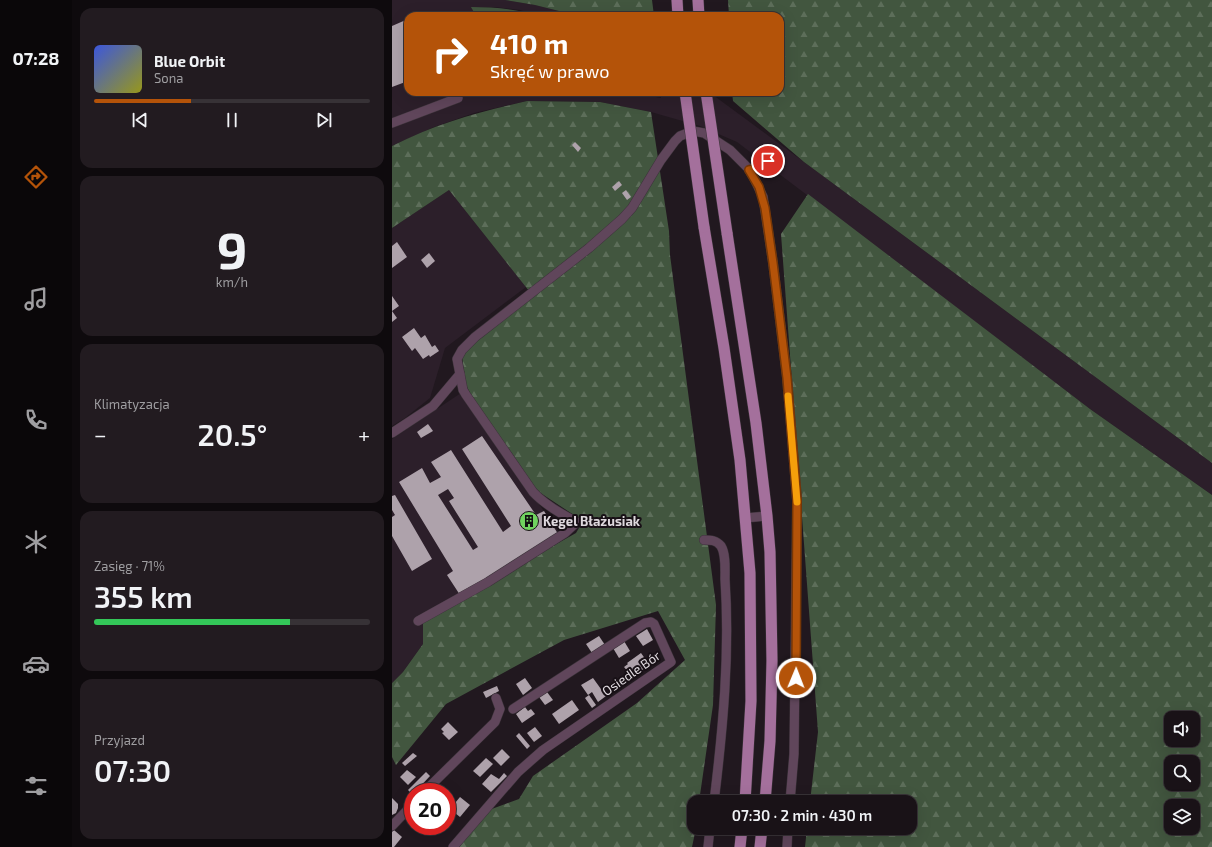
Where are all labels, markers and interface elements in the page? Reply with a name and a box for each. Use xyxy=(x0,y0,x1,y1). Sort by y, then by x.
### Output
text: 410 m xyxy=(490,26,568,60)
icon: right xyxy=(424,28,476,80)
text: 07:28 xyxy=(12,47,60,69)
text: Blue Orbit xyxy=(154,52,225,70)
text: Skręć w prawo xyxy=(490,60,609,82)
text: Sona xyxy=(154,70,183,86)
icon: previous xyxy=(129,109,151,131)
icon: pause xyxy=(221,109,243,131)
icon: next xyxy=(313,109,335,131)
pin xyxy=(751,144,785,178)
icon: arrive xyxy=(757,150,779,172)
icon: directions xyxy=(22,163,50,191)
text: 9 xyxy=(217,217,247,279)
text: km/h xyxy=(216,274,248,290)
icon: music xyxy=(22,285,50,313)
text: Klimatyzacja xyxy=(94,396,170,412)
icon: phone xyxy=(22,406,50,434)
text: 20.5° xyxy=(197,416,267,452)
text: − xyxy=(94,421,107,447)
text: + xyxy=(358,421,370,447)
building icon: Kegel Błażusiak xyxy=(518,510,540,532)
place label: Kegel Błażusiak xyxy=(543,513,641,529)
icon: climate xyxy=(22,528,50,556)
text: Zasięg · 71% xyxy=(94,558,165,574)
text: 355 km xyxy=(94,578,193,614)
street label: Osiedle Bór xyxy=(599,647,663,699)
icon: car xyxy=(22,650,50,678)
position arrow xyxy=(775,657,817,699)
map controls xyxy=(1164,711,1200,835)
button: sound xyxy=(1164,711,1200,747)
text: Przyjazd xyxy=(94,732,145,748)
text: 07:30 xyxy=(94,752,171,788)
button: search xyxy=(1164,755,1200,791)
icon: filters xyxy=(22,772,50,800)
speed limit sign: 20 xyxy=(404,783,456,835)
button: layers xyxy=(1164,799,1200,835)
text: 07:30 · 2 min · 430 m xyxy=(732,806,872,824)

